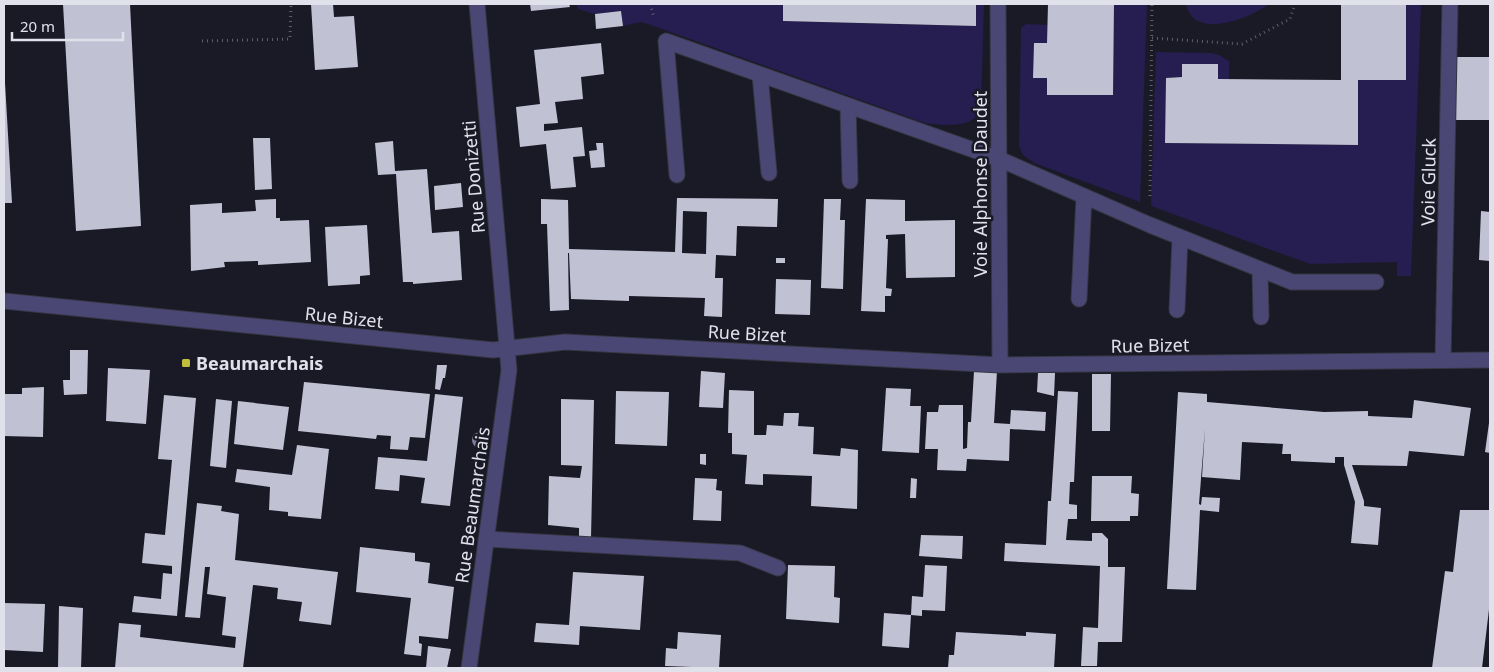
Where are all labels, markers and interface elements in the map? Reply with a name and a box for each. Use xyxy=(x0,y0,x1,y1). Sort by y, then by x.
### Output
scale bar xyxy=(12,10,124,42)
text: 20 m xyxy=(20,16,55,36)
street label: Voie Alphonse Daudet xyxy=(968,90,992,277)
street label: Rue Donizetti xyxy=(456,120,490,234)
street label: Voie Gluck xyxy=(1415,137,1441,226)
street label: Rue Bizet xyxy=(304,301,385,333)
street label: Rue Bizet xyxy=(707,319,787,347)
street label: Rue Bizet xyxy=(1110,332,1190,358)
place label: Beaumarchais xyxy=(196,351,323,375)
marker: Beaumarchais xyxy=(180,357,192,369)
street label: Rue Beaumarchais xyxy=(449,425,495,585)

